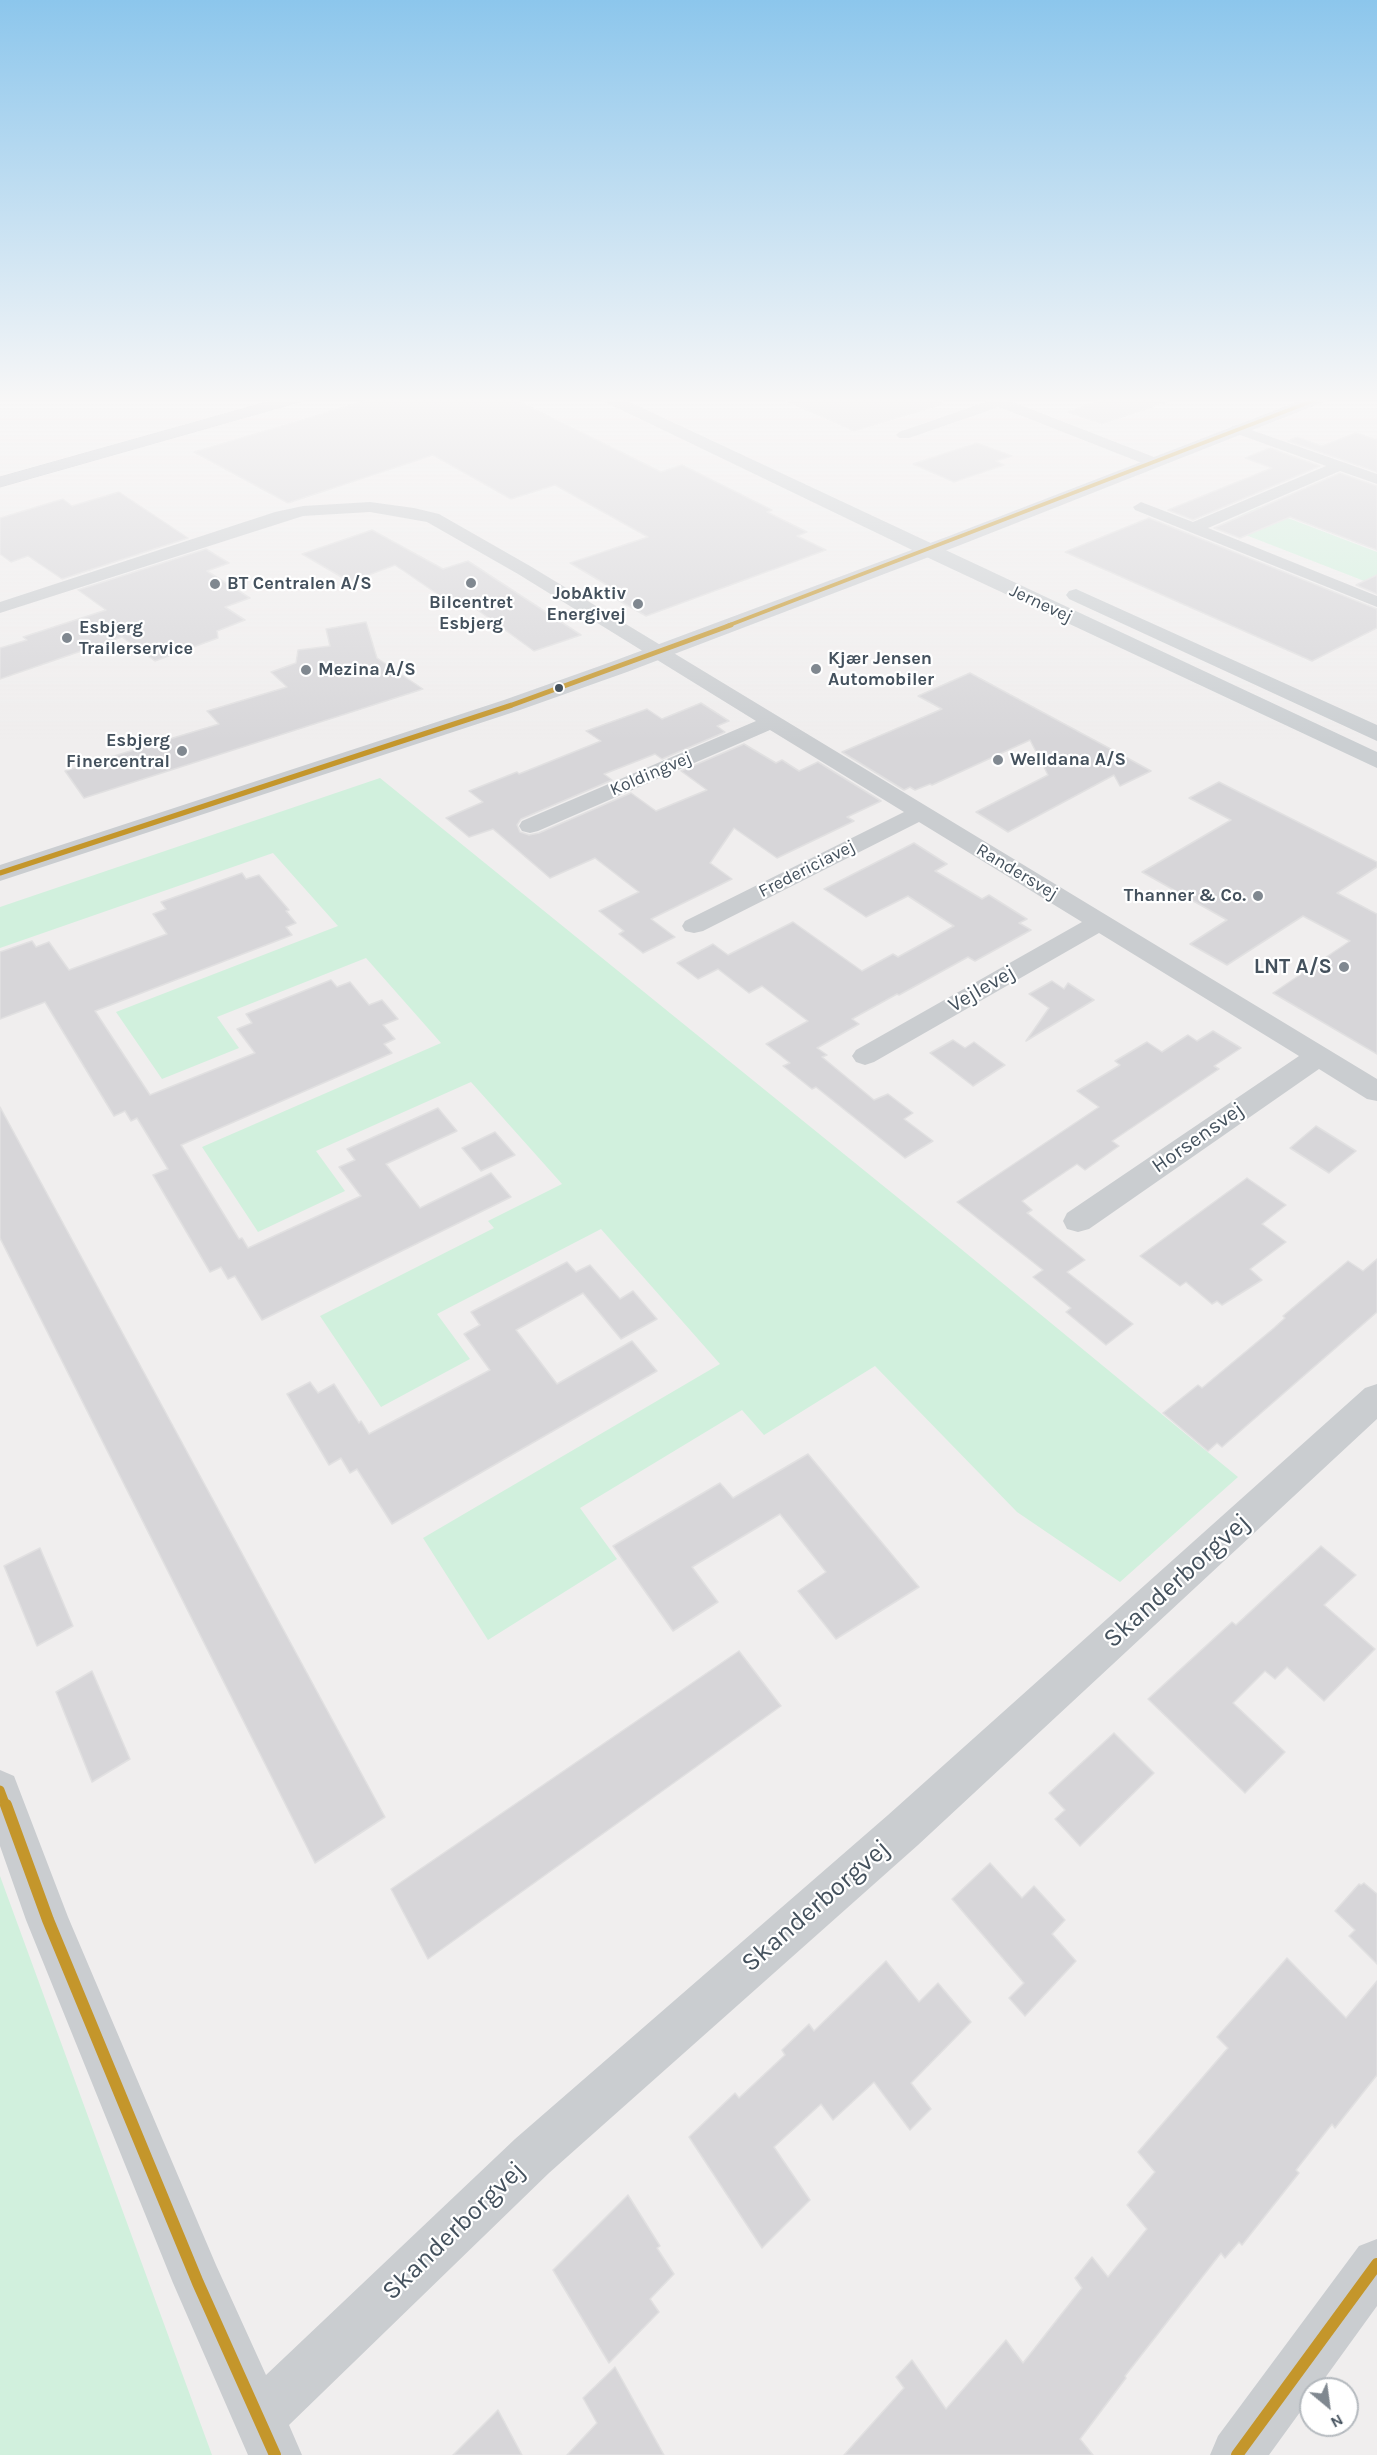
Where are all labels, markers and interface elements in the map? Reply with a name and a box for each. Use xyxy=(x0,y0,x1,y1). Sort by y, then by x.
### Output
place label: BT Centralen A/S xyxy=(227,573,372,595)
marker: Bilcentret Esbjerg xyxy=(464,576,478,590)
marker: BT Centralen A/S xyxy=(208,577,222,591)
street label: Jernevej xyxy=(1006,580,1076,628)
place label: JobAktiv Energivej xyxy=(546,583,626,626)
place label: Bilcentret Esbjerg xyxy=(429,592,513,634)
marker: JobAktiv Energivej xyxy=(631,597,645,611)
place label: Esbjerg Trailerservice xyxy=(79,617,193,660)
marker: Esbjerg Trailerservice xyxy=(60,631,74,645)
place label: Kjær Jensen Automobiler xyxy=(828,648,934,690)
place label: Mezina A/S xyxy=(318,659,416,681)
marker: Kjær Jensen Automobiler xyxy=(809,662,823,676)
marker: Mezina A/S xyxy=(299,663,313,677)
unlabelled marker xyxy=(553,682,565,694)
place label: Esbjerg Finercentral xyxy=(66,730,170,772)
marker: Esbjerg Finercentral xyxy=(175,744,189,758)
street label: Koldingvej xyxy=(607,747,695,801)
place label: Welldana A/S xyxy=(1010,749,1126,771)
marker: Welldana A/S xyxy=(991,753,1005,767)
street label: Fredericiavej xyxy=(755,835,859,903)
street label: Randersvej xyxy=(972,839,1062,905)
place label: Thanner & Co. xyxy=(1124,885,1246,907)
marker: Thanner & Co. xyxy=(1251,889,1265,903)
place label: LNT A/S xyxy=(1254,954,1332,980)
street label: Vejlevej xyxy=(944,960,1020,1018)
marker: LNT A/S xyxy=(1337,960,1351,974)
street label: Horsensvej xyxy=(1147,1097,1249,1179)
street label: Skanderborgvej xyxy=(1097,1507,1257,1655)
street label: Skanderborgvej xyxy=(735,1833,897,1979)
street label: Skanderborgvej xyxy=(376,2155,532,2307)
north arrow xyxy=(1299,2377,1359,2437)
text: N xyxy=(1327,2410,1347,2433)

